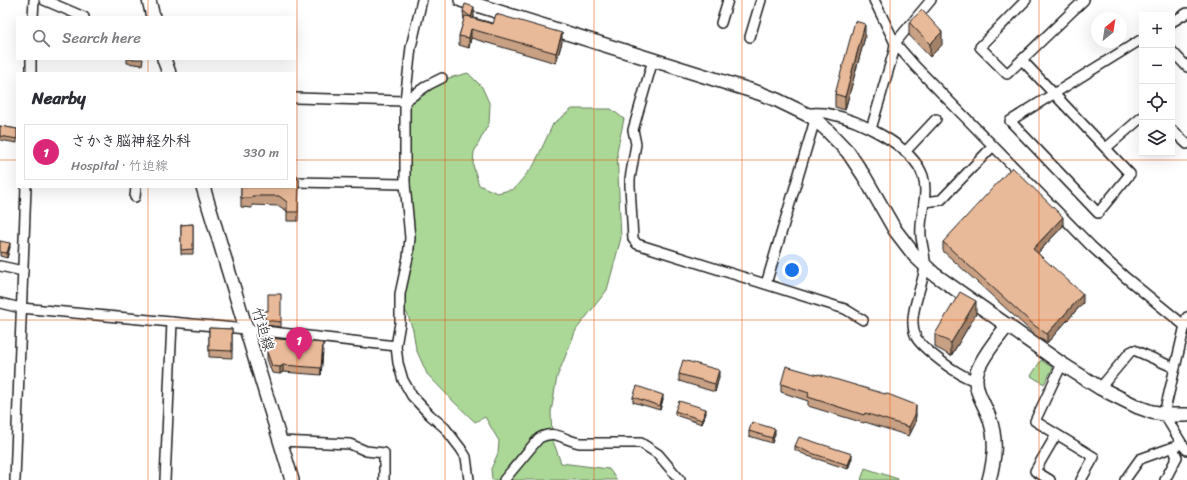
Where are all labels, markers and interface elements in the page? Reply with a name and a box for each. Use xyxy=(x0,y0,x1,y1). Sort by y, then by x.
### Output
north arrow xyxy=(1091,12,1127,48)
map controls xyxy=(1139,12,1175,156)
button: + xyxy=(1139,12,1175,48)
search box xyxy=(16,16,296,60)
text: Search here xyxy=(62,25,141,51)
icon: search xyxy=(30,27,52,49)
button: − xyxy=(1139,48,1175,84)
text: Nearby xyxy=(32,83,86,113)
button: locate xyxy=(1139,84,1175,120)
button: layers xyxy=(1139,120,1175,156)
text: さかき脳神経外科 xyxy=(71,128,191,154)
text: 1 xyxy=(43,141,49,164)
text: 330 m xyxy=(243,141,279,164)
text: Hospital · 竹迫線 xyxy=(71,154,168,177)
your location xyxy=(782,260,802,280)
street label: 竹迫線 xyxy=(244,304,282,354)
pin: 1 xyxy=(286,327,312,360)

